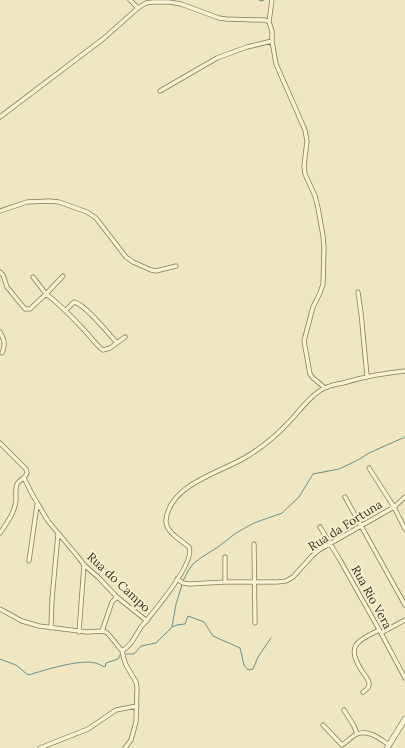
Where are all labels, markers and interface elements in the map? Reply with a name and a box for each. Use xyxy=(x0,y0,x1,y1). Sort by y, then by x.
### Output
street label: Rua da Fortuna xyxy=(305,496,385,554)
street label: Rua do Campo xyxy=(84,549,154,615)
street label: Rua Rio Vera xyxy=(348,563,396,631)

